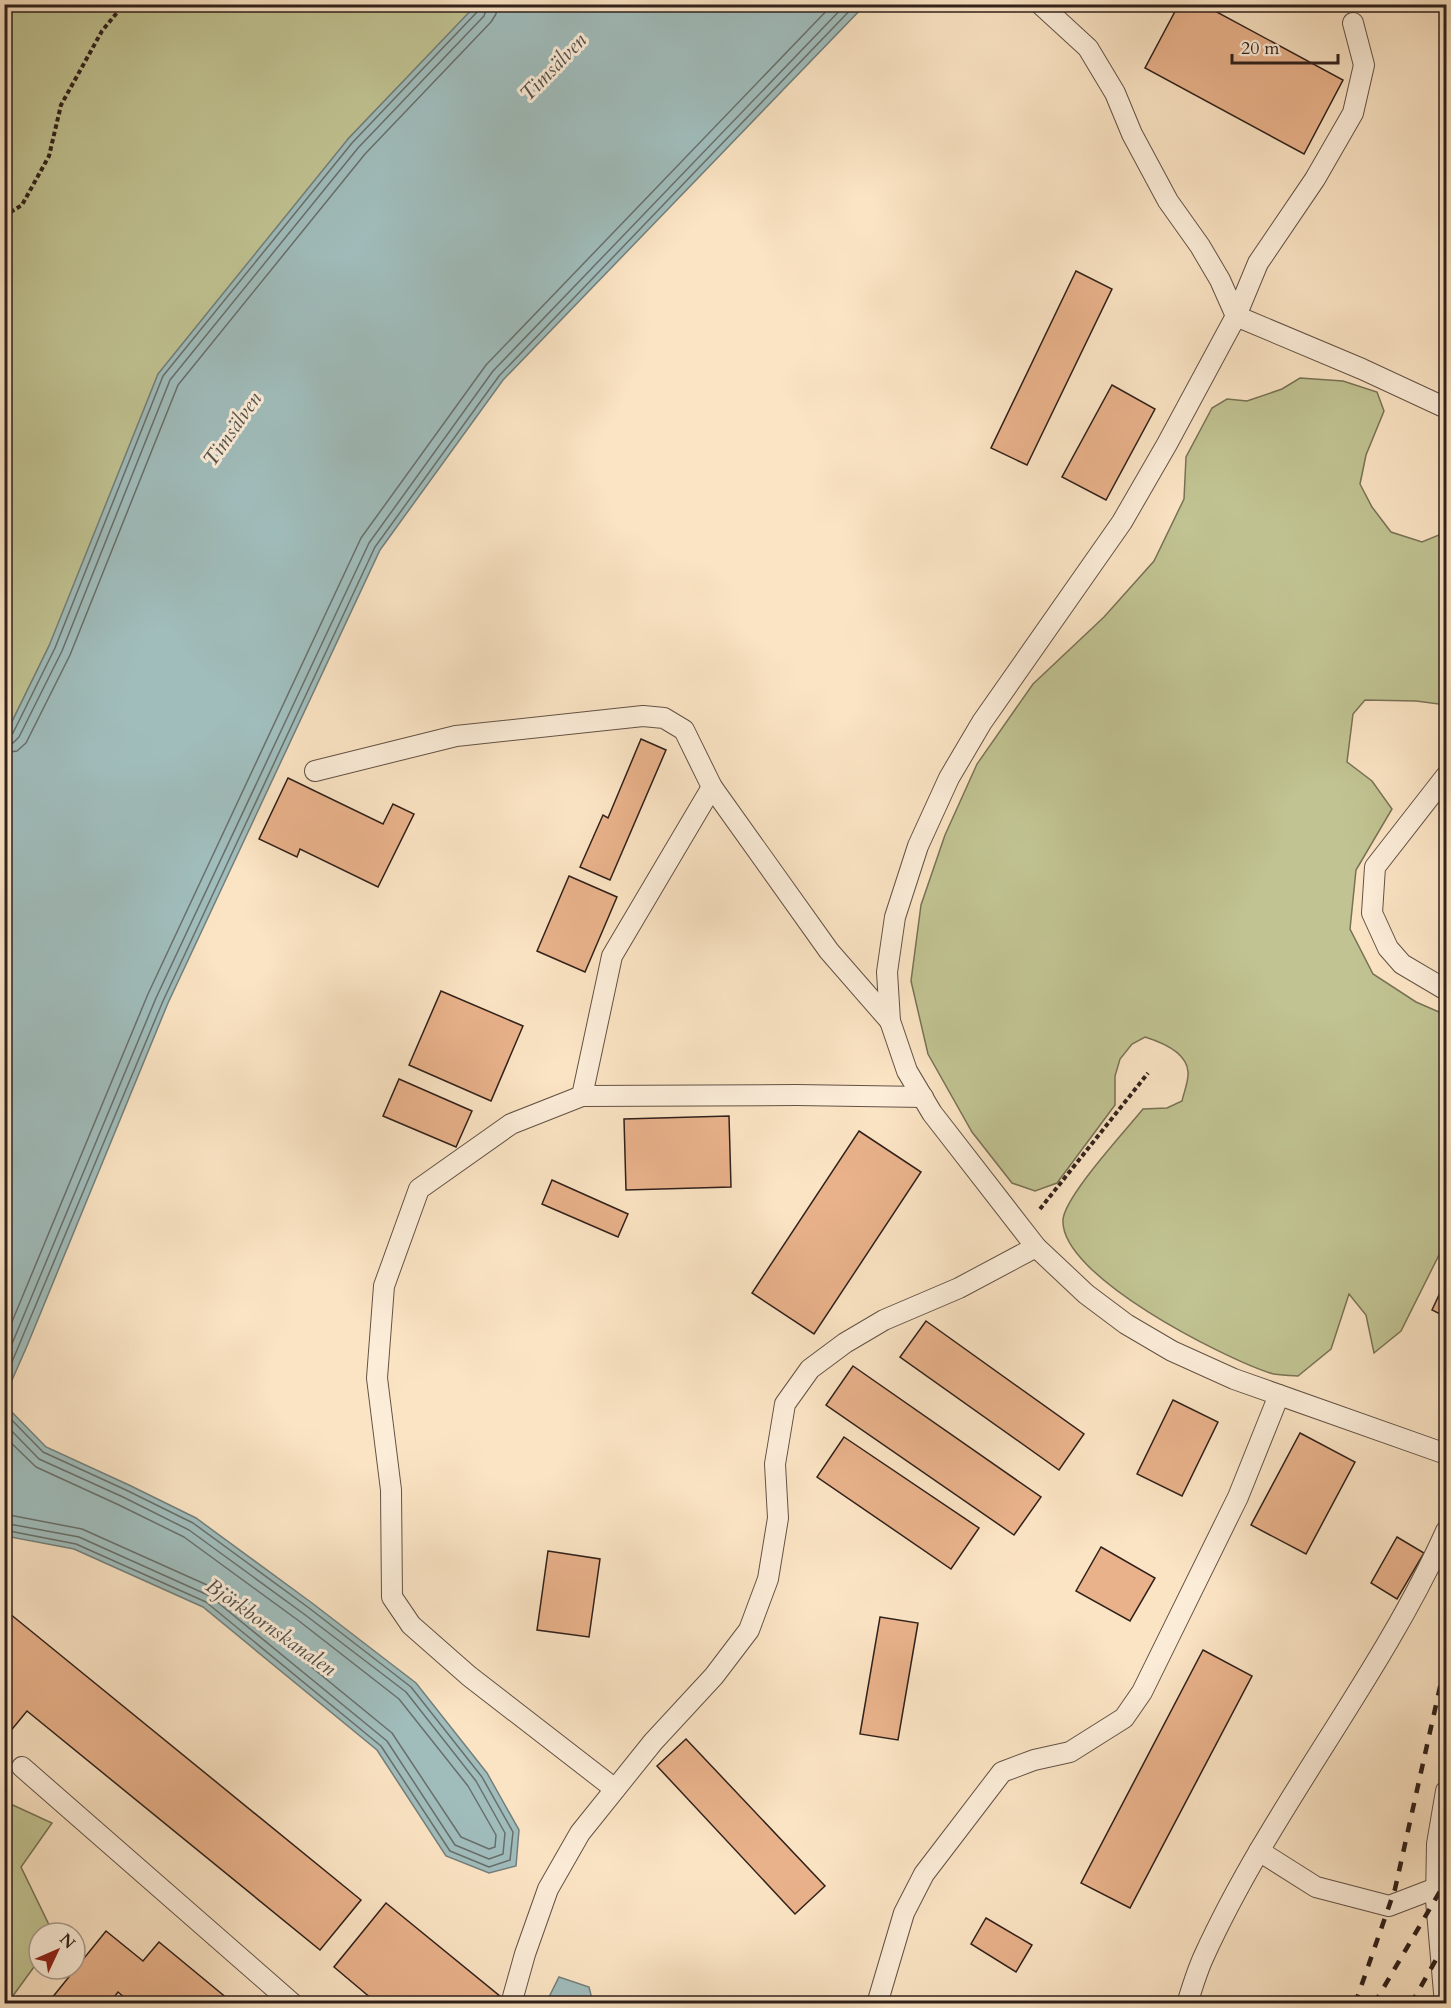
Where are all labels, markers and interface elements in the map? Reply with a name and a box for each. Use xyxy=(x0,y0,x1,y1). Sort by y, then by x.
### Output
water label: Timsälven xyxy=(514,26,594,108)
scale bar xyxy=(1232,27,1338,65)
text: 20 m xyxy=(1241,36,1280,61)
water label: Timsälven xyxy=(196,386,269,472)
water label: Björkbornskanalen xyxy=(200,1572,342,1684)
north arrow xyxy=(27,1921,87,1981)
text: N xyxy=(54,1929,80,1954)

